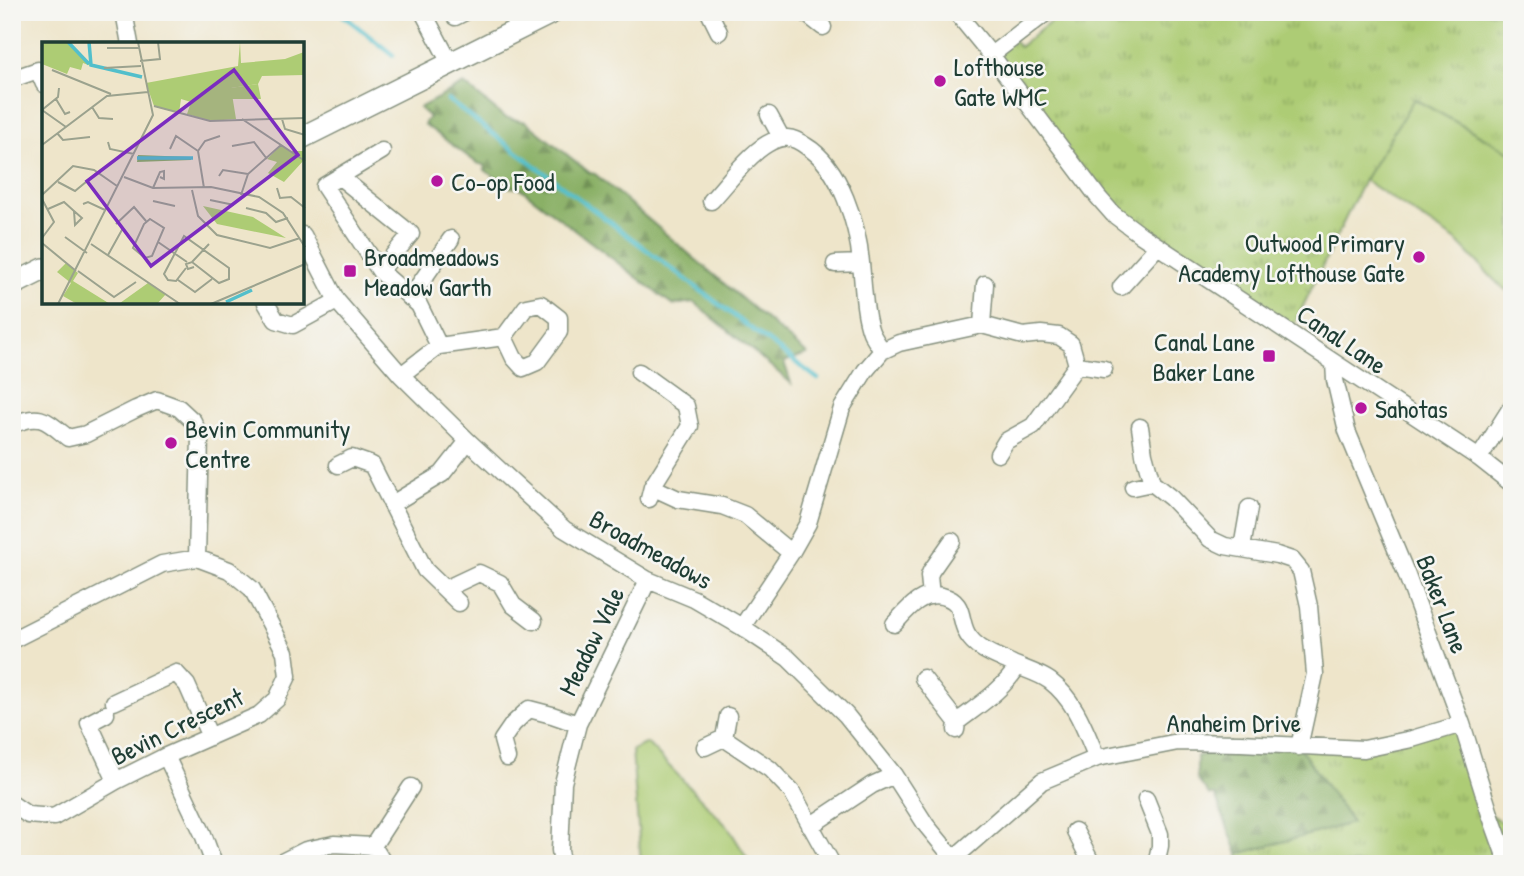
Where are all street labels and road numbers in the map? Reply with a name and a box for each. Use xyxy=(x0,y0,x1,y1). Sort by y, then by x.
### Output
street label: Canal Lane xyxy=(1290,296,1394,382)
street label: Broadmeadows xyxy=(584,501,718,597)
street label: Baker Lane xyxy=(1408,550,1478,658)
street label: Meadow Vale xyxy=(550,581,632,701)
street label: Bevin Crescent xyxy=(105,678,250,773)
street label: Anaheim Drive xyxy=(1167,705,1301,740)

